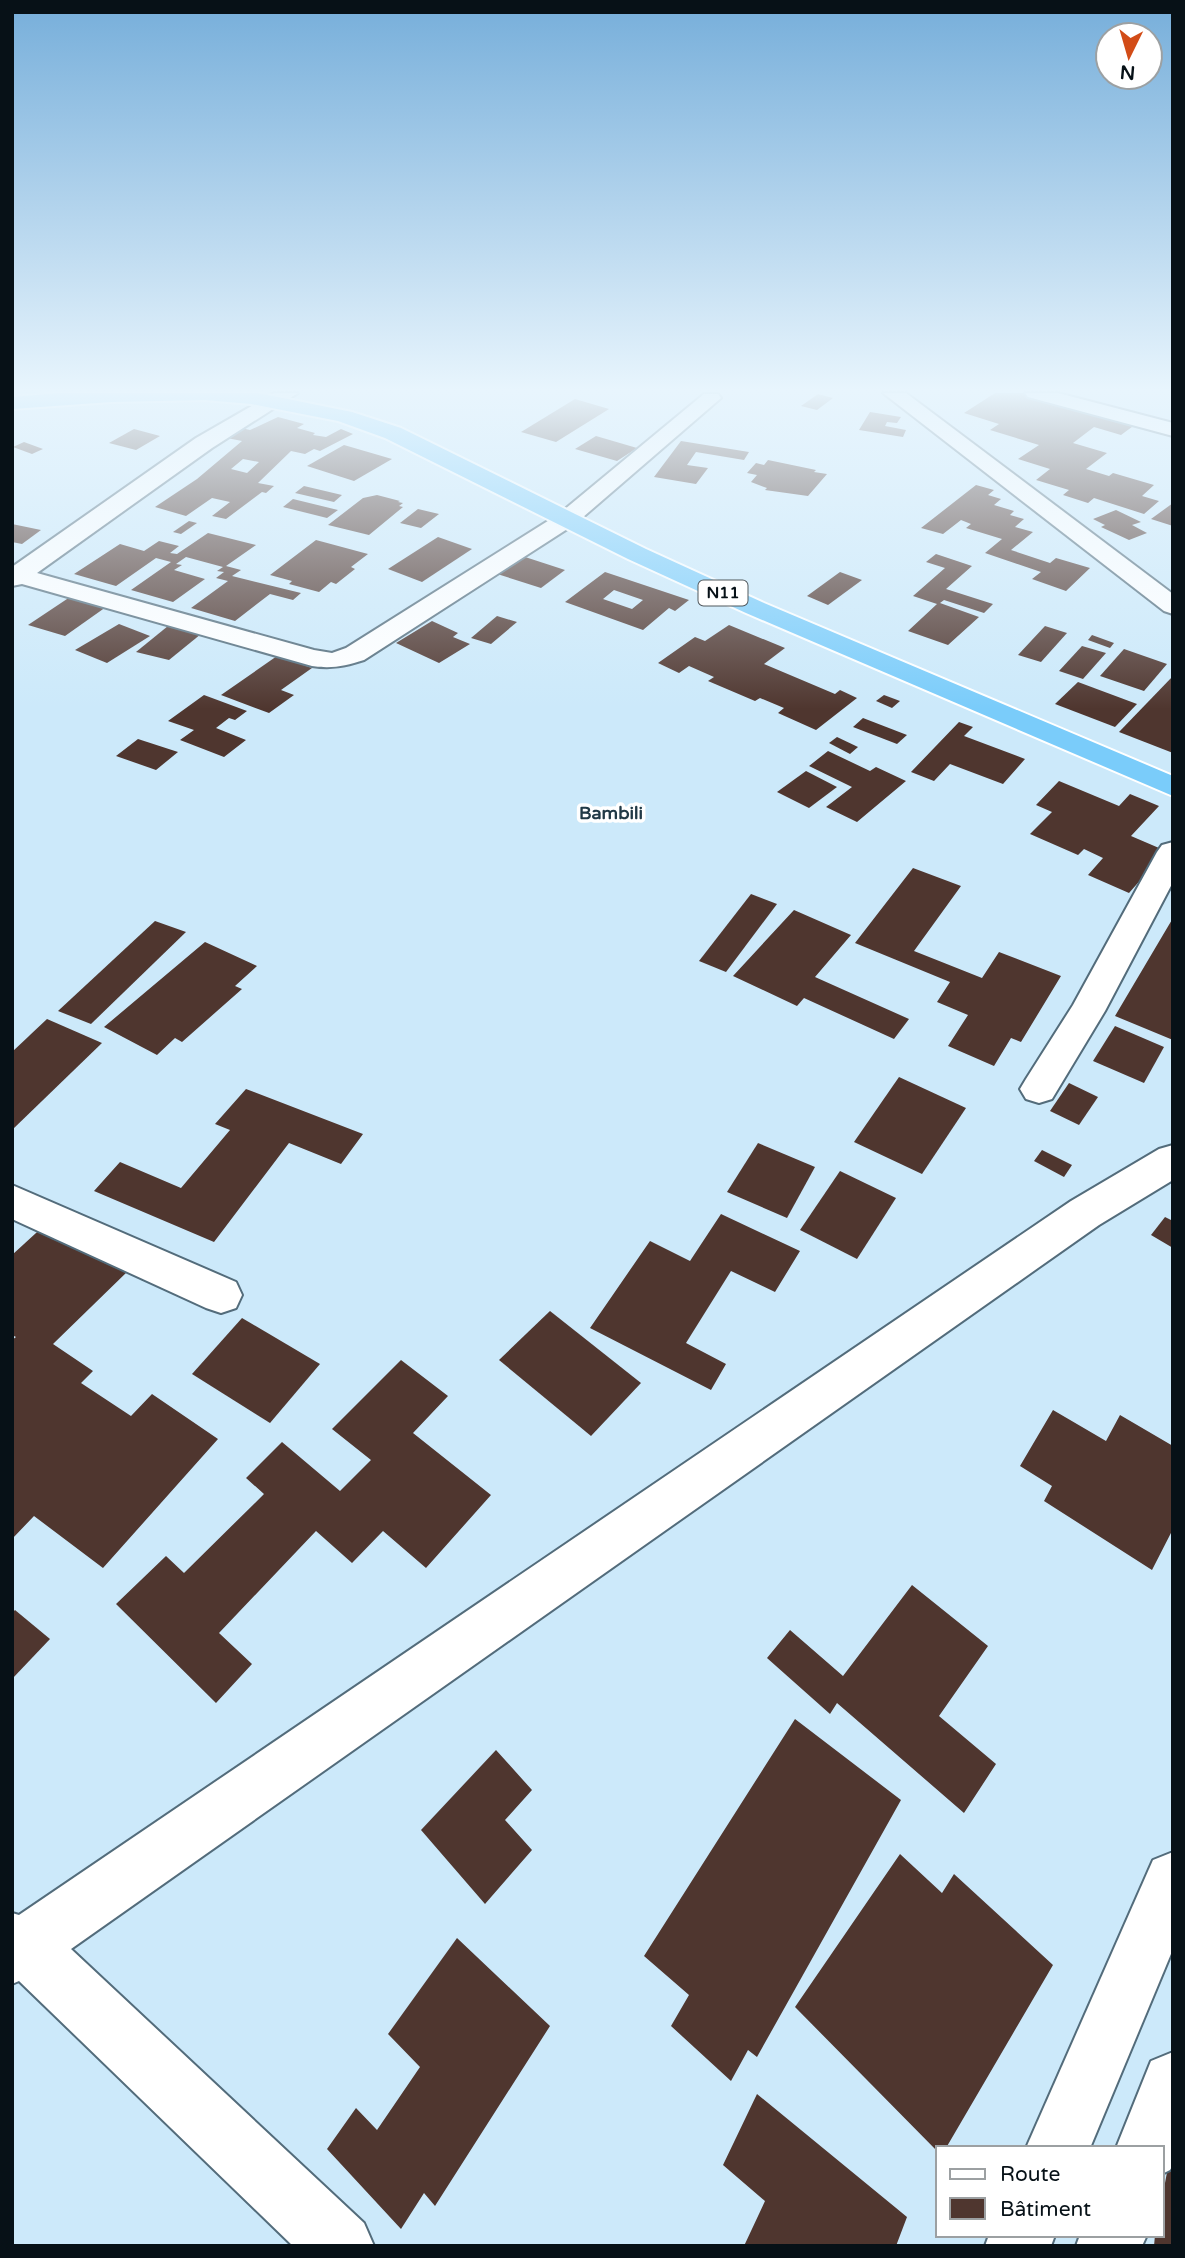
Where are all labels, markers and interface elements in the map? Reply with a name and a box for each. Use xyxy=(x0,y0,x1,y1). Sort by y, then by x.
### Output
north arrow xyxy=(1094,21,1164,91)
text: N xyxy=(1119,60,1136,84)
road number: N11 xyxy=(698,580,748,606)
district label: Bambili xyxy=(579,802,643,824)
legend xyxy=(936,2146,1164,2237)
text: Route xyxy=(1000,2162,1060,2187)
text: Bâtiment xyxy=(1000,2197,1091,2222)

